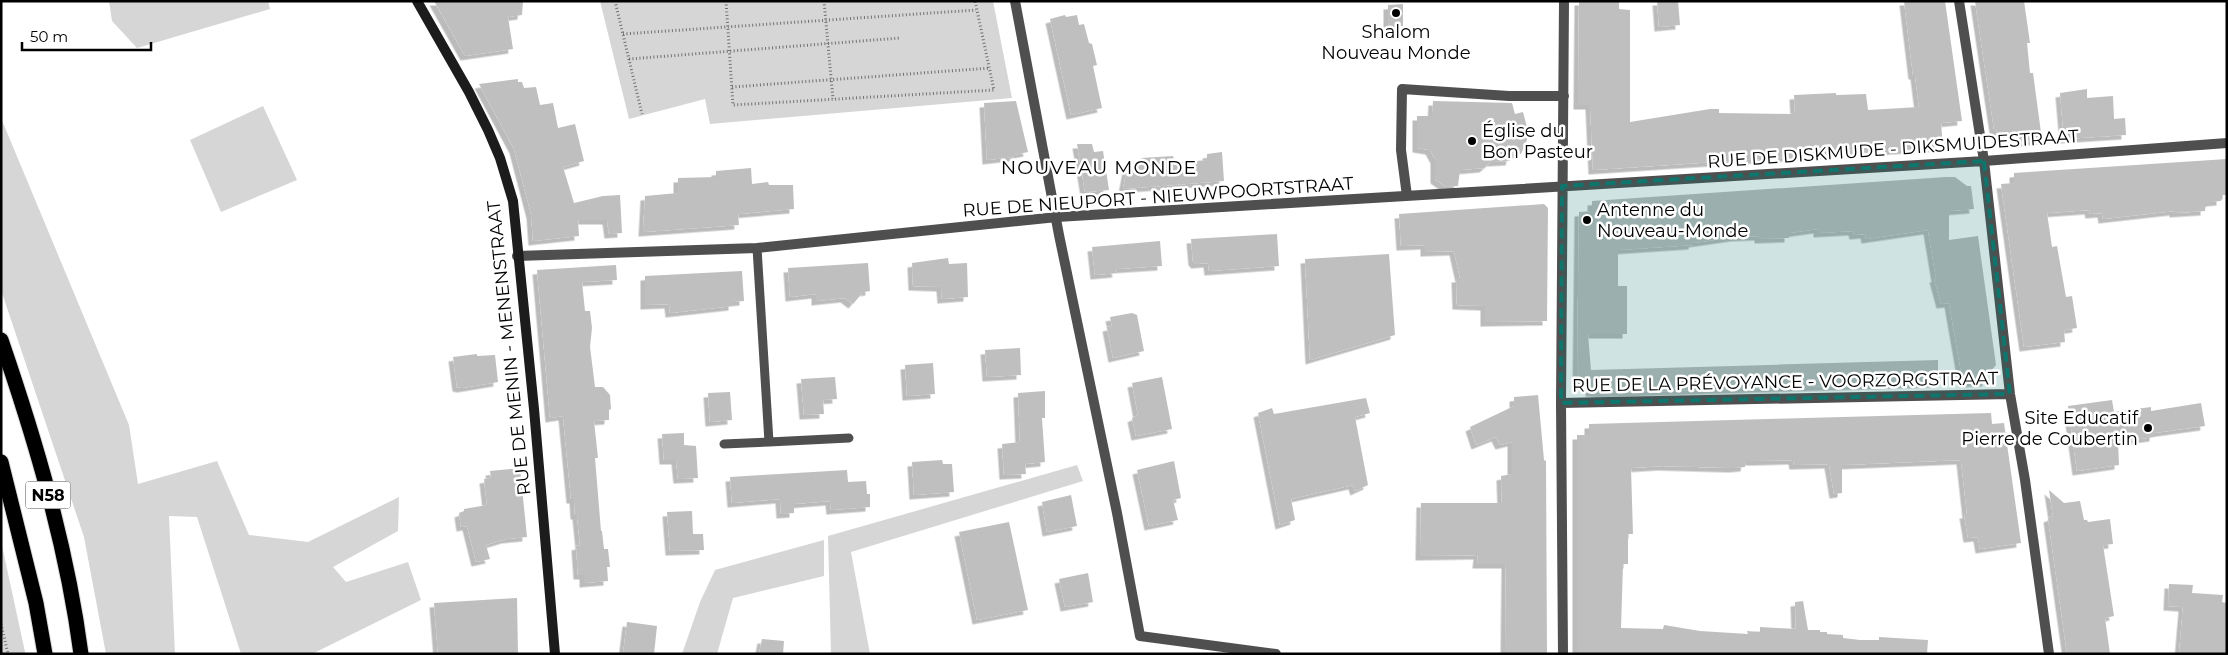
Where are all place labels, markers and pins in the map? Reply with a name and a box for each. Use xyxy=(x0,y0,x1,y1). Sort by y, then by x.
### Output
marker: Shalom Nouveau Monde xyxy=(1390,7,1402,19)
place label: Shalom Nouveau Monde xyxy=(1321,21,1471,64)
place label: Église du Bon Pasteur xyxy=(1482,120,1593,163)
marker: Église du Bon Pasteur xyxy=(1466,135,1478,147)
place label: Antenne du Nouveau-Monde xyxy=(1597,199,1749,242)
marker: Antenne du Nouveau-Monde xyxy=(1581,214,1593,226)
place label: Site Educatif Pierre de Coubertin xyxy=(1961,407,2139,450)
marker: Site Educatif Pierre de Coubertin xyxy=(2142,422,2154,434)

